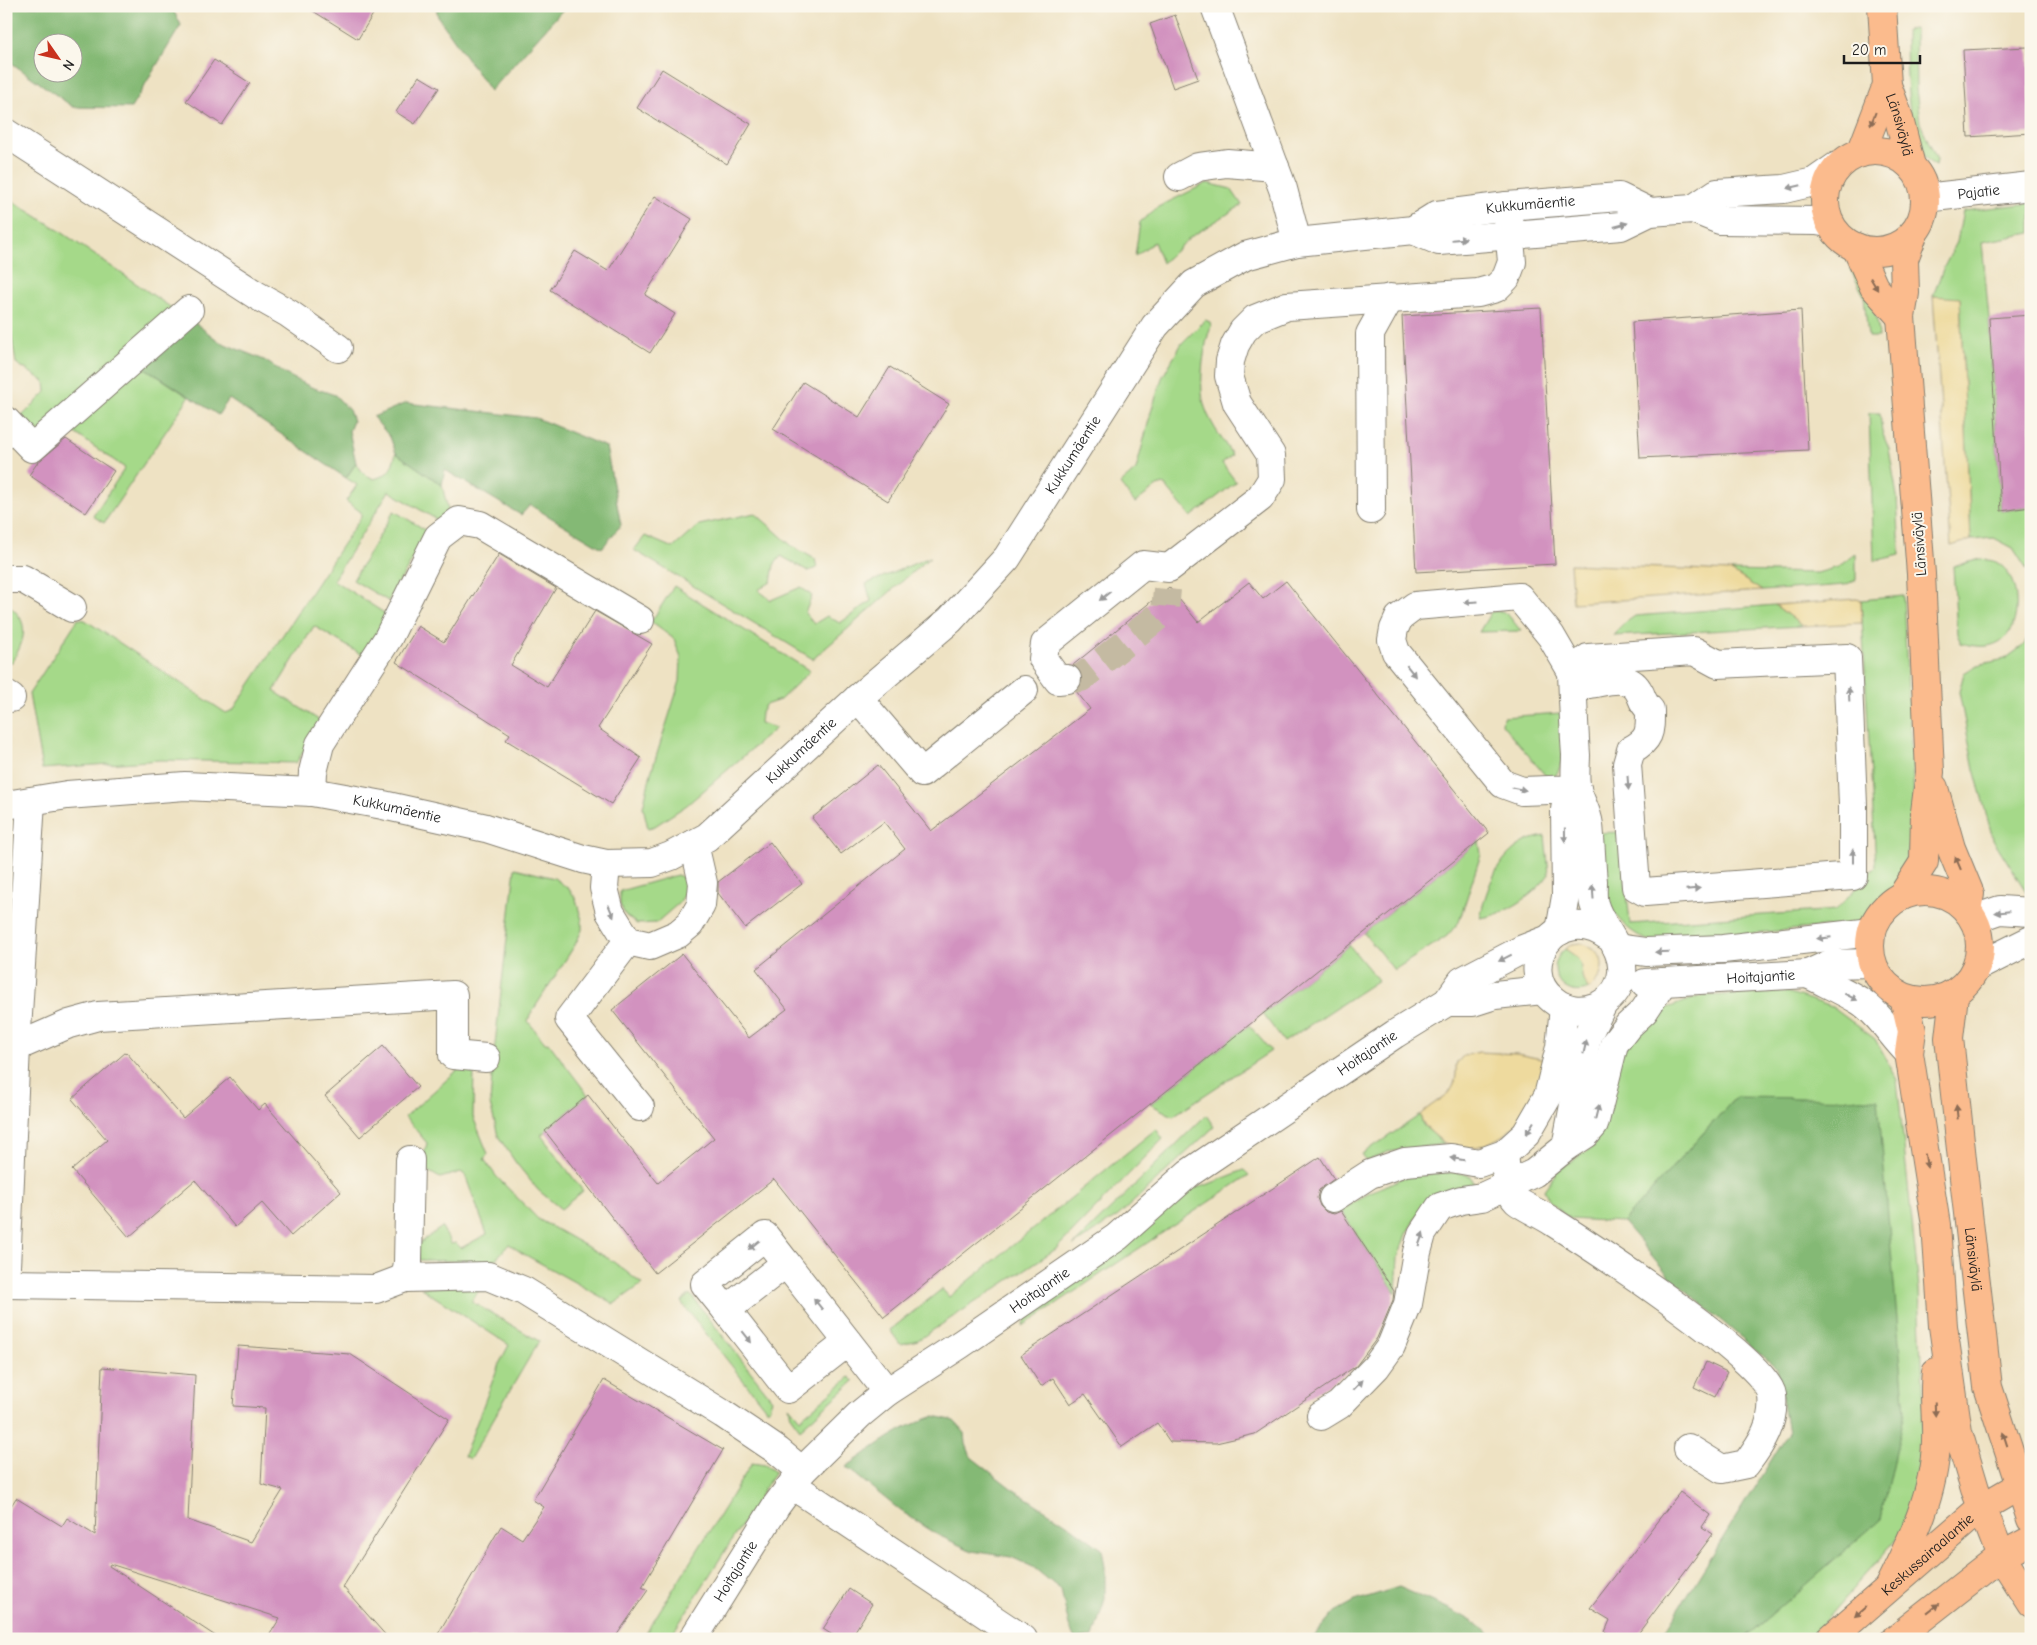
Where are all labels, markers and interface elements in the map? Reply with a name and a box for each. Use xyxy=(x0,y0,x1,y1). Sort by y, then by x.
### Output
north arrow xyxy=(32,32,82,82)
scale bar xyxy=(1844,32,1921,64)
text: 20 m xyxy=(1852,41,1886,59)
text: N xyxy=(59,56,78,74)
street label: Länsiväylä xyxy=(1882,91,1917,158)
one-way arrow xyxy=(1869,112,1877,126)
street label: Pajatie xyxy=(1957,181,2001,203)
one-way arrow xyxy=(1787,183,1802,191)
street label: Kukkumäentie xyxy=(1485,192,1576,218)
one-way arrow xyxy=(1614,220,1629,228)
one-way arrow xyxy=(1452,235,1468,243)
one-way arrow xyxy=(1870,278,1879,291)
street label: Kukkumäentie xyxy=(1041,412,1105,497)
street label: Länsiväylä xyxy=(1908,511,1930,577)
one-way arrow xyxy=(1099,590,1112,601)
one-way arrow xyxy=(1463,599,1479,607)
one-way arrow xyxy=(1406,664,1417,677)
one-way arrow xyxy=(1844,685,1852,701)
street label: Kukkumäentie xyxy=(762,713,840,787)
one-way arrow xyxy=(1625,775,1633,791)
one-way arrow xyxy=(1511,786,1527,794)
street label: Kukkumäentie xyxy=(352,791,443,827)
one-way arrow xyxy=(1561,827,1569,843)
one-way arrow xyxy=(1849,848,1857,864)
one-way arrow xyxy=(1954,855,1962,870)
one-way arrow xyxy=(1589,884,1597,900)
one-way arrow xyxy=(1685,884,1701,892)
one-way arrow xyxy=(607,904,615,919)
one-way arrow xyxy=(1993,908,2009,916)
one-way arrow xyxy=(1815,934,1831,942)
one-way arrow xyxy=(1654,948,1670,956)
one-way arrow xyxy=(1497,954,1512,962)
street label: Hoitajantie xyxy=(1726,966,1796,987)
one-way arrow xyxy=(1844,993,1858,1001)
street label: Hoitajantie xyxy=(1334,1026,1401,1080)
one-way arrow xyxy=(1581,1040,1589,1055)
one-way arrow xyxy=(1953,1104,1961,1120)
one-way arrow xyxy=(1593,1105,1601,1120)
one-way arrow xyxy=(1525,1121,1534,1134)
one-way arrow xyxy=(1922,1154,1930,1170)
one-way arrow xyxy=(1449,1155,1465,1163)
street label: Länsiväylä xyxy=(1961,1226,1986,1292)
one-way arrow xyxy=(1417,1231,1425,1246)
one-way arrow xyxy=(748,1239,761,1250)
street label: Hoitajantie xyxy=(1006,1263,1073,1317)
one-way arrow xyxy=(813,1297,824,1310)
one-way arrow xyxy=(742,1330,753,1343)
one-way arrow xyxy=(1352,1379,1364,1391)
one-way arrow xyxy=(1931,1401,1939,1417)
one-way arrow xyxy=(2001,1432,2008,1447)
street label: Keskussairaalantie xyxy=(1878,1509,1978,1599)
street label: Hoitajantie xyxy=(710,1537,761,1605)
one-way arrow xyxy=(1926,1603,1939,1614)
one-way arrow xyxy=(1853,1607,1866,1618)

